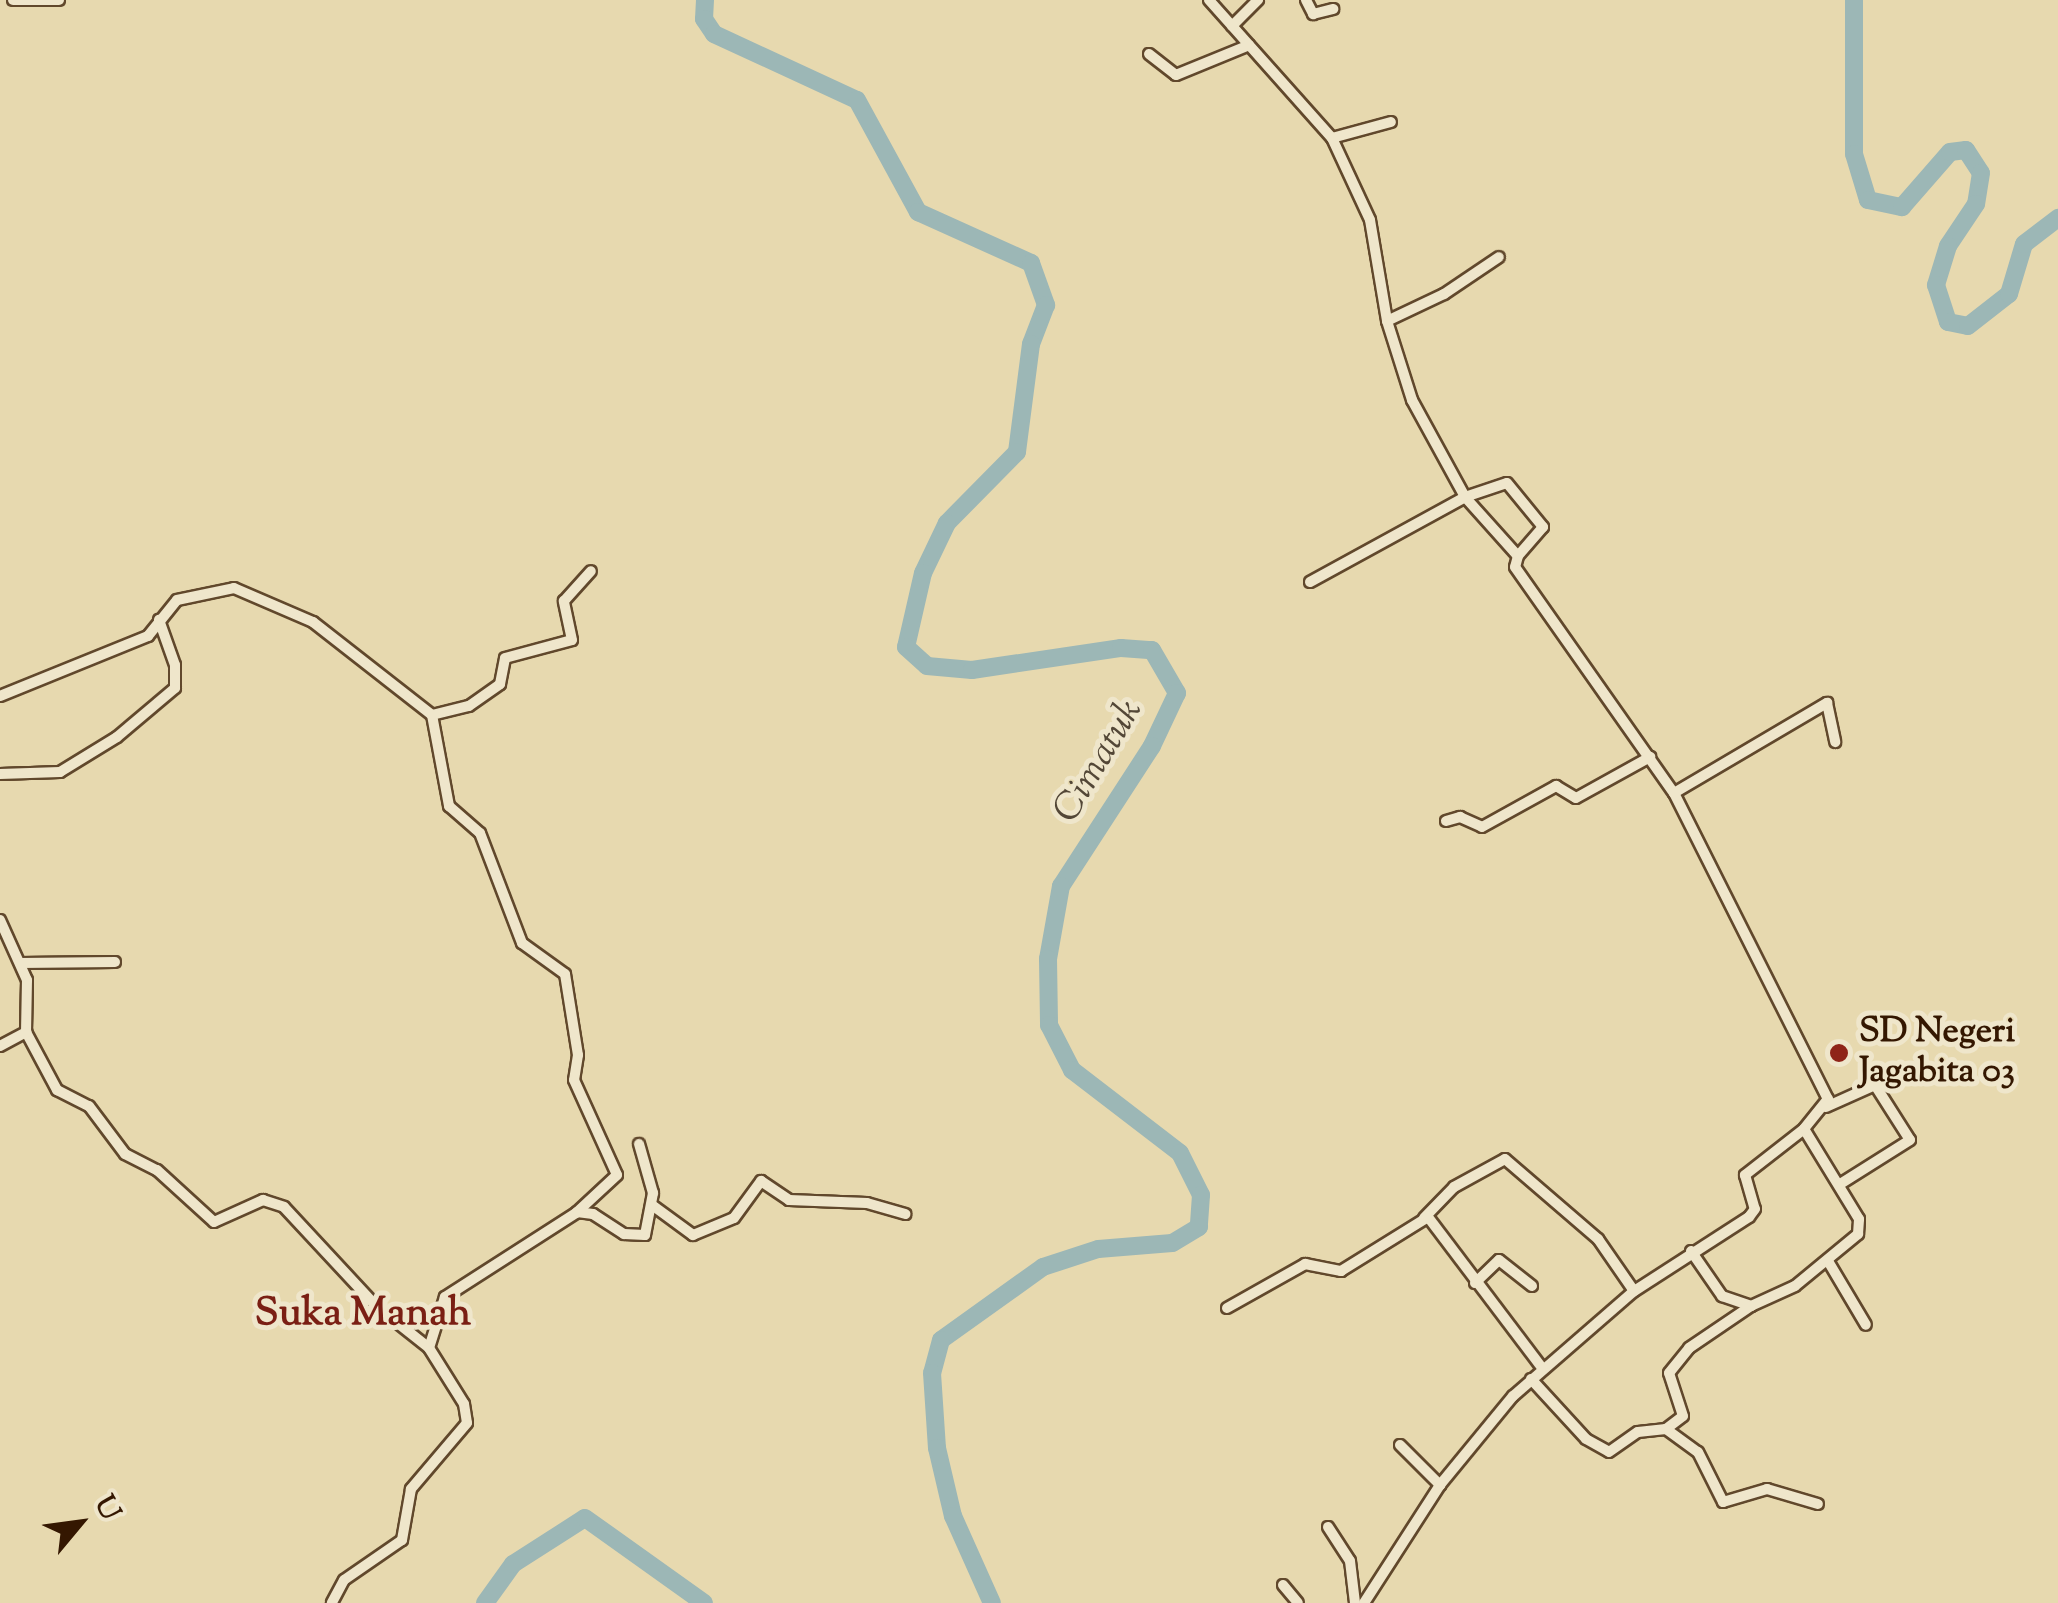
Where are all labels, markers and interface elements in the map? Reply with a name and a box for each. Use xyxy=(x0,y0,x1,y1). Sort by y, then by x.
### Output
water label: Cimatuk xyxy=(1046,692,1154,832)
place label: SD Negeri Jagabita 03 xyxy=(1859,1012,2015,1094)
marker: SD Negeri Jagabita 03 xyxy=(1828,1042,1850,1064)
district label: Suka Manah xyxy=(255,1291,471,1339)
north arrow xyxy=(30,1473,130,1573)
text: U xyxy=(83,1489,129,1528)

